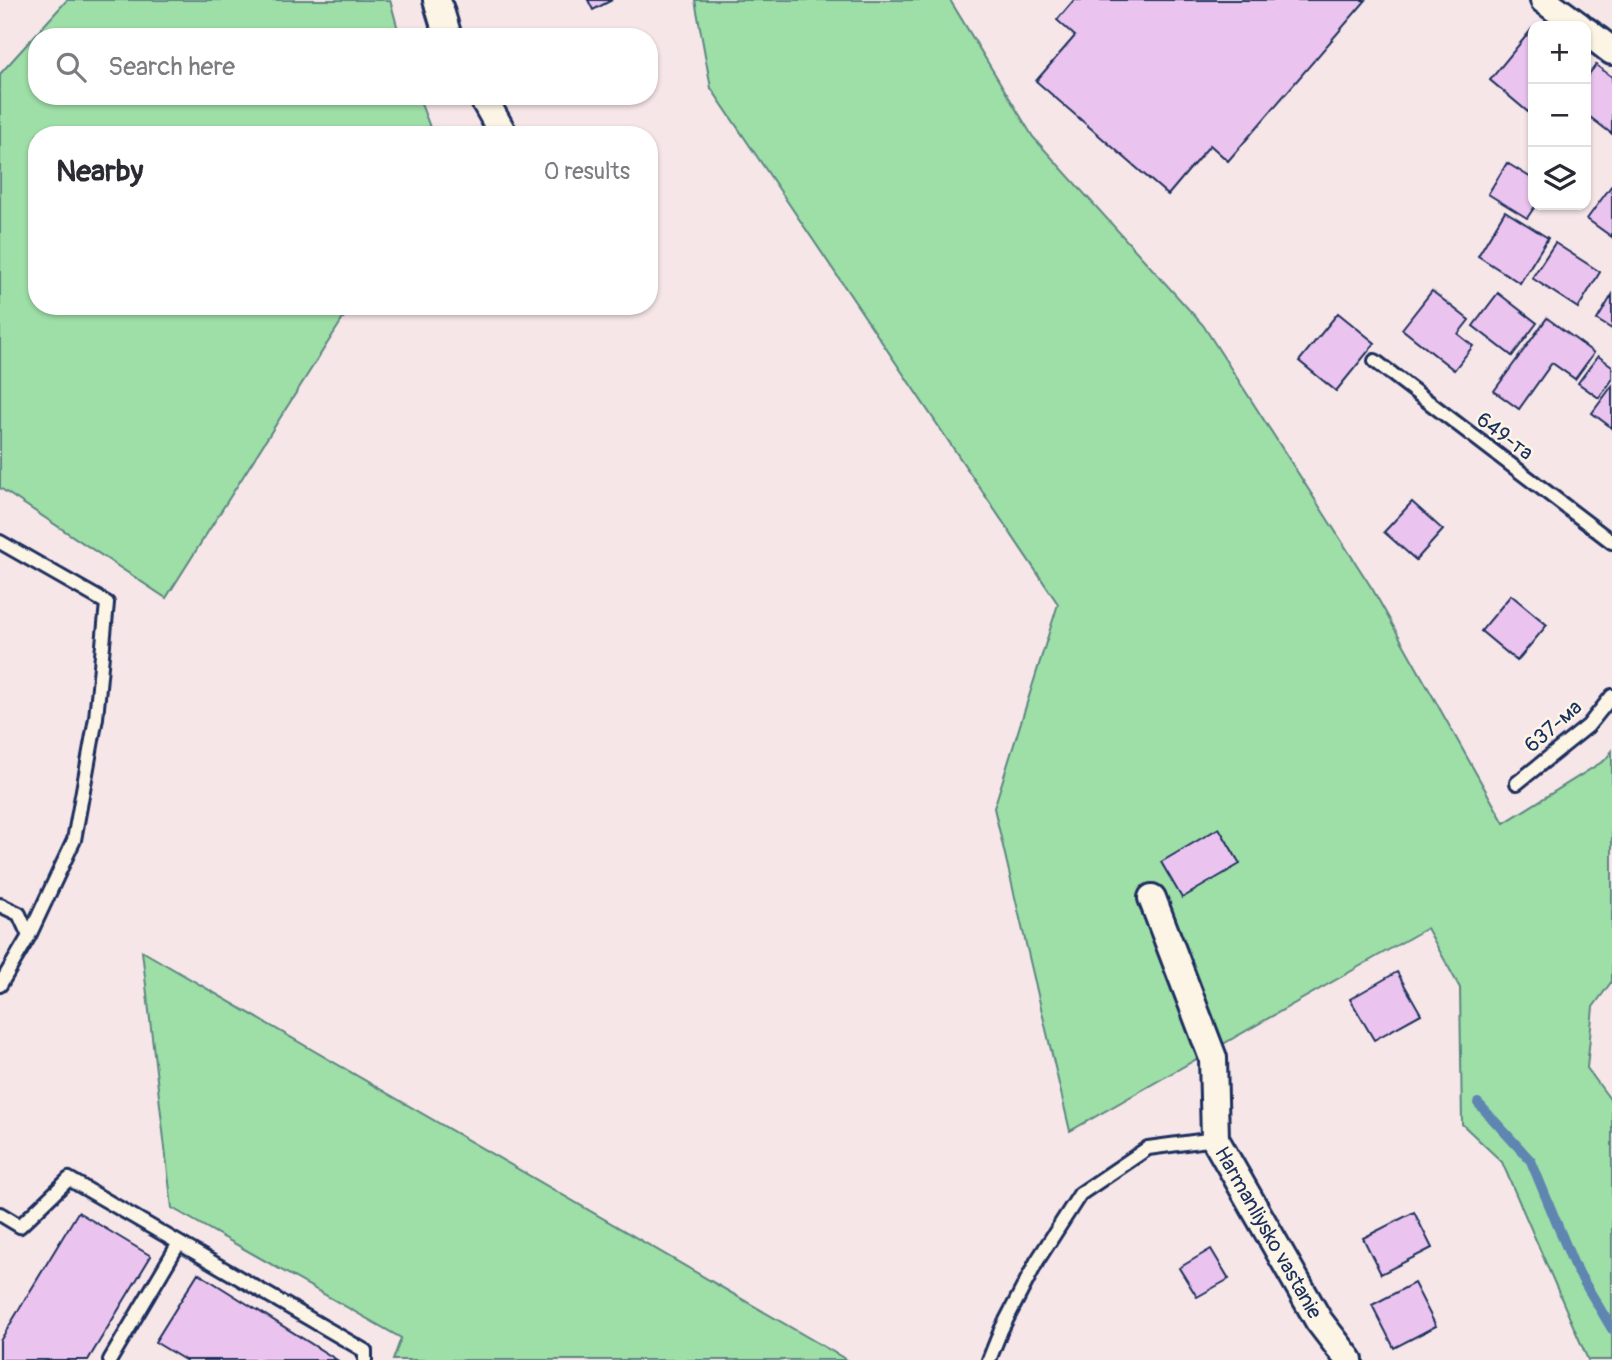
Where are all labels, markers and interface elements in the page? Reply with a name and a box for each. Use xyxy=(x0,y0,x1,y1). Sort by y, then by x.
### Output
map controls xyxy=(1528,21,1591,210)
button: + xyxy=(1528,21,1591,84)
search box xyxy=(28,28,658,105)
icon: search xyxy=(52,48,90,86)
text: Search here xyxy=(108,51,235,83)
button: − xyxy=(1528,84,1591,147)
button: layers xyxy=(1528,147,1591,210)
text: Nearby xyxy=(56,153,143,190)
text: 0 results xyxy=(544,157,630,186)
street label: 649-та xyxy=(1471,406,1539,467)
street label: 637-ма xyxy=(1519,694,1588,759)
street label: Harmanliysko vastanie xyxy=(1208,1142,1328,1324)

